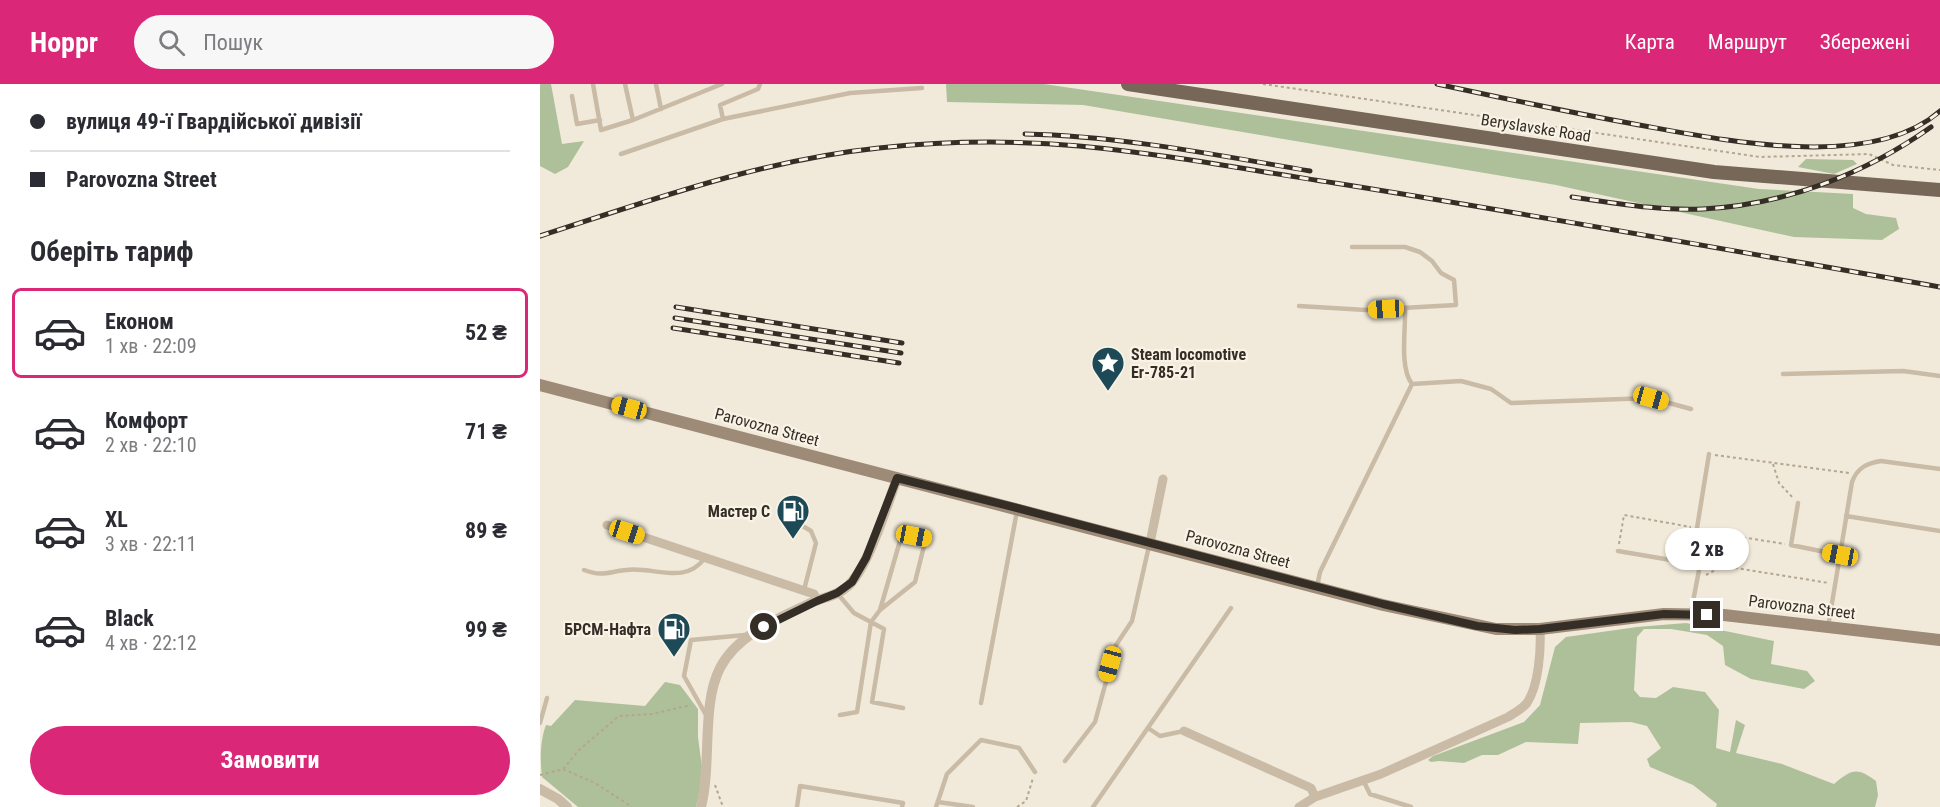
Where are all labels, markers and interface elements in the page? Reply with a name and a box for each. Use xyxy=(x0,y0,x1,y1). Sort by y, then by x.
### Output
search box xyxy=(134,15,554,69)
text: Hoppr xyxy=(30,26,98,59)
icon: search xyxy=(155,26,188,59)
text: Пошук xyxy=(203,30,263,55)
text: Карта xyxy=(1625,30,1675,54)
text: Маршрут xyxy=(1708,30,1787,54)
text: Збережені xyxy=(1820,30,1910,54)
text: вулиця 49-ї Гвардійської дивізії xyxy=(66,109,361,134)
street label: Beryslavske Road xyxy=(1480,110,1592,146)
text: Parovozna Street xyxy=(66,167,217,192)
text: Оберіть тариф xyxy=(30,236,193,268)
car xyxy=(1368,299,1404,319)
icon: car xyxy=(33,306,87,360)
text: Економ xyxy=(105,309,174,334)
text: 52 ₴ xyxy=(465,320,507,345)
text: 1 хв · 22:09 xyxy=(105,334,197,358)
place icon: Steam locomotive Er-785-21 xyxy=(1090,345,1126,392)
place label: Steam locomotive Er-785-21 xyxy=(1131,345,1246,382)
car xyxy=(1631,384,1671,412)
car xyxy=(609,395,649,421)
street label: Parovozna Street xyxy=(713,404,822,450)
icon: car xyxy=(33,405,87,459)
text: Комфорт xyxy=(105,408,188,433)
text: 71 ₴ xyxy=(465,419,507,444)
text: 2 хв · 22:10 xyxy=(105,433,197,457)
fuel station icon: Мастер С xyxy=(775,493,811,540)
place label: Мастер С xyxy=(708,502,770,521)
icon: car xyxy=(33,504,87,558)
text: XL xyxy=(105,507,128,532)
text: 89 ₴ xyxy=(465,518,507,543)
car xyxy=(607,518,647,546)
car xyxy=(895,524,933,548)
street label: Parovozna Street xyxy=(1184,526,1293,572)
callout: 2 хв xyxy=(1665,528,1749,570)
text: 3 хв · 22:11 xyxy=(105,532,197,556)
text: 2 хв xyxy=(1690,537,1724,561)
car xyxy=(1821,543,1859,567)
street label: Parovozna Street xyxy=(1748,591,1857,623)
route end xyxy=(1693,601,1720,628)
icon: car xyxy=(33,603,87,657)
text: Black xyxy=(105,606,154,631)
fuel station icon: БРСМ-Нафта xyxy=(656,611,692,658)
route start xyxy=(750,613,777,640)
text: 99 ₴ xyxy=(465,617,507,642)
place label: БРСМ-Нафта xyxy=(564,620,651,639)
text: 4 хв · 22:12 xyxy=(105,631,197,655)
car xyxy=(1097,644,1123,684)
button: Замовити xyxy=(30,726,510,795)

